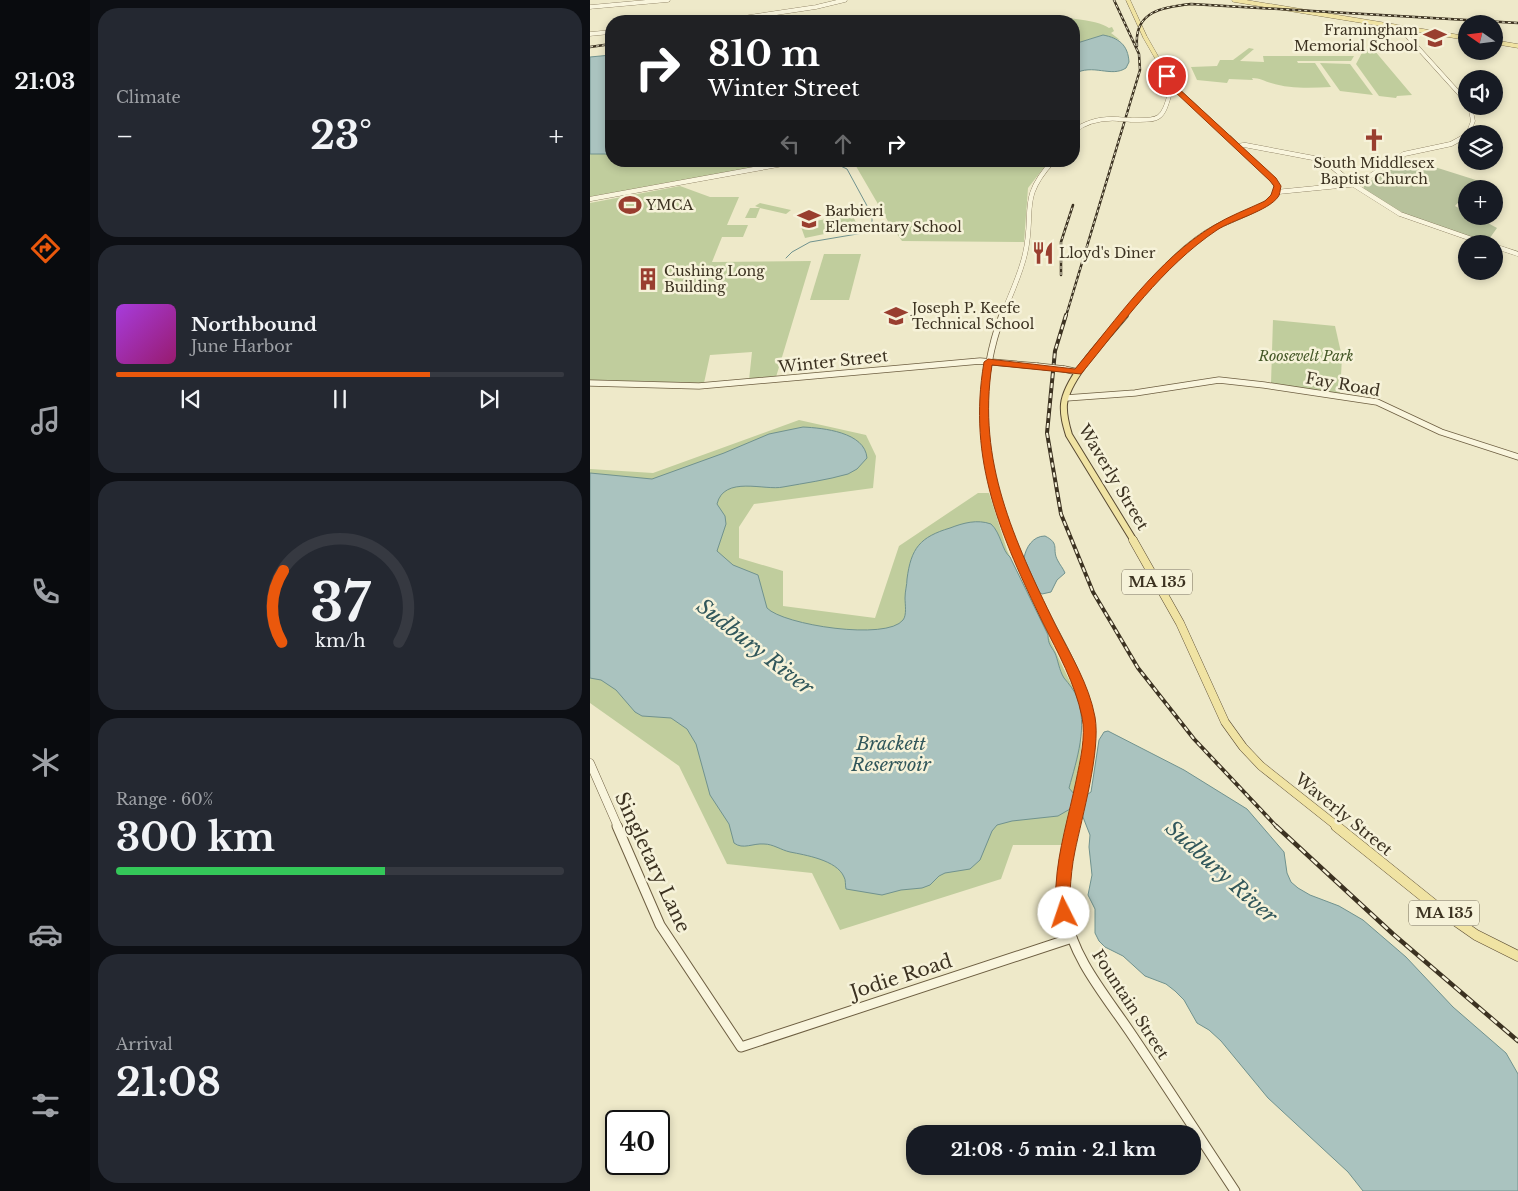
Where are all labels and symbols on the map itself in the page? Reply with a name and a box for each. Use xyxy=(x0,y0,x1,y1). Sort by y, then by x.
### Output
north arrow xyxy=(1458,15,1502,60)
place label: Framingham Memorial School xyxy=(1294,21,1418,55)
school or university icon: Framingham Memorial School xyxy=(1422,25,1448,51)
pin xyxy=(1146,55,1188,97)
church icon: South Middlesex Baptist Church xyxy=(1361,127,1387,153)
place label: South Middlesex Baptist Church xyxy=(1314,154,1435,188)
sports icon: YMCA xyxy=(617,192,643,218)
place label: YMCA xyxy=(645,196,694,214)
place label: Barbieri Elementary School xyxy=(825,202,962,236)
school or university icon: Barbieri Elementary School xyxy=(796,206,822,232)
restaurant icon: Lloyd's Diner xyxy=(1030,240,1056,266)
place label: Lloyd's Diner xyxy=(1059,244,1156,262)
place label: Cushing Long Building xyxy=(664,262,765,296)
building icon: Cushing Long Building xyxy=(635,266,661,292)
place label: Joseph P. Keefe Technical School xyxy=(910,299,1035,333)
school or university icon: Joseph P. Keefe Technical School xyxy=(883,303,909,329)
street label: Winter Street xyxy=(776,345,889,377)
park label: Roosevelt Park xyxy=(1258,347,1353,365)
street label: Fay Road xyxy=(1304,368,1382,400)
street label: Waverly Street xyxy=(1074,420,1153,533)
road number: MA 135 xyxy=(1122,570,1192,594)
water label: Sudbury River xyxy=(691,593,820,702)
water label: Brackett Reservoir xyxy=(850,733,931,776)
street label: Waverly Street xyxy=(1290,768,1397,859)
street label: Singletary Lane xyxy=(610,788,695,936)
water label: Sudbury River xyxy=(1160,815,1283,930)
position arrow xyxy=(1037,886,1089,938)
road number: MA 135 xyxy=(1409,900,1479,926)
street label: Fountain Street xyxy=(1088,946,1174,1062)
street label: Jodie Road xyxy=(845,949,955,1005)
speed limit sign: 40 xyxy=(605,1110,670,1175)

